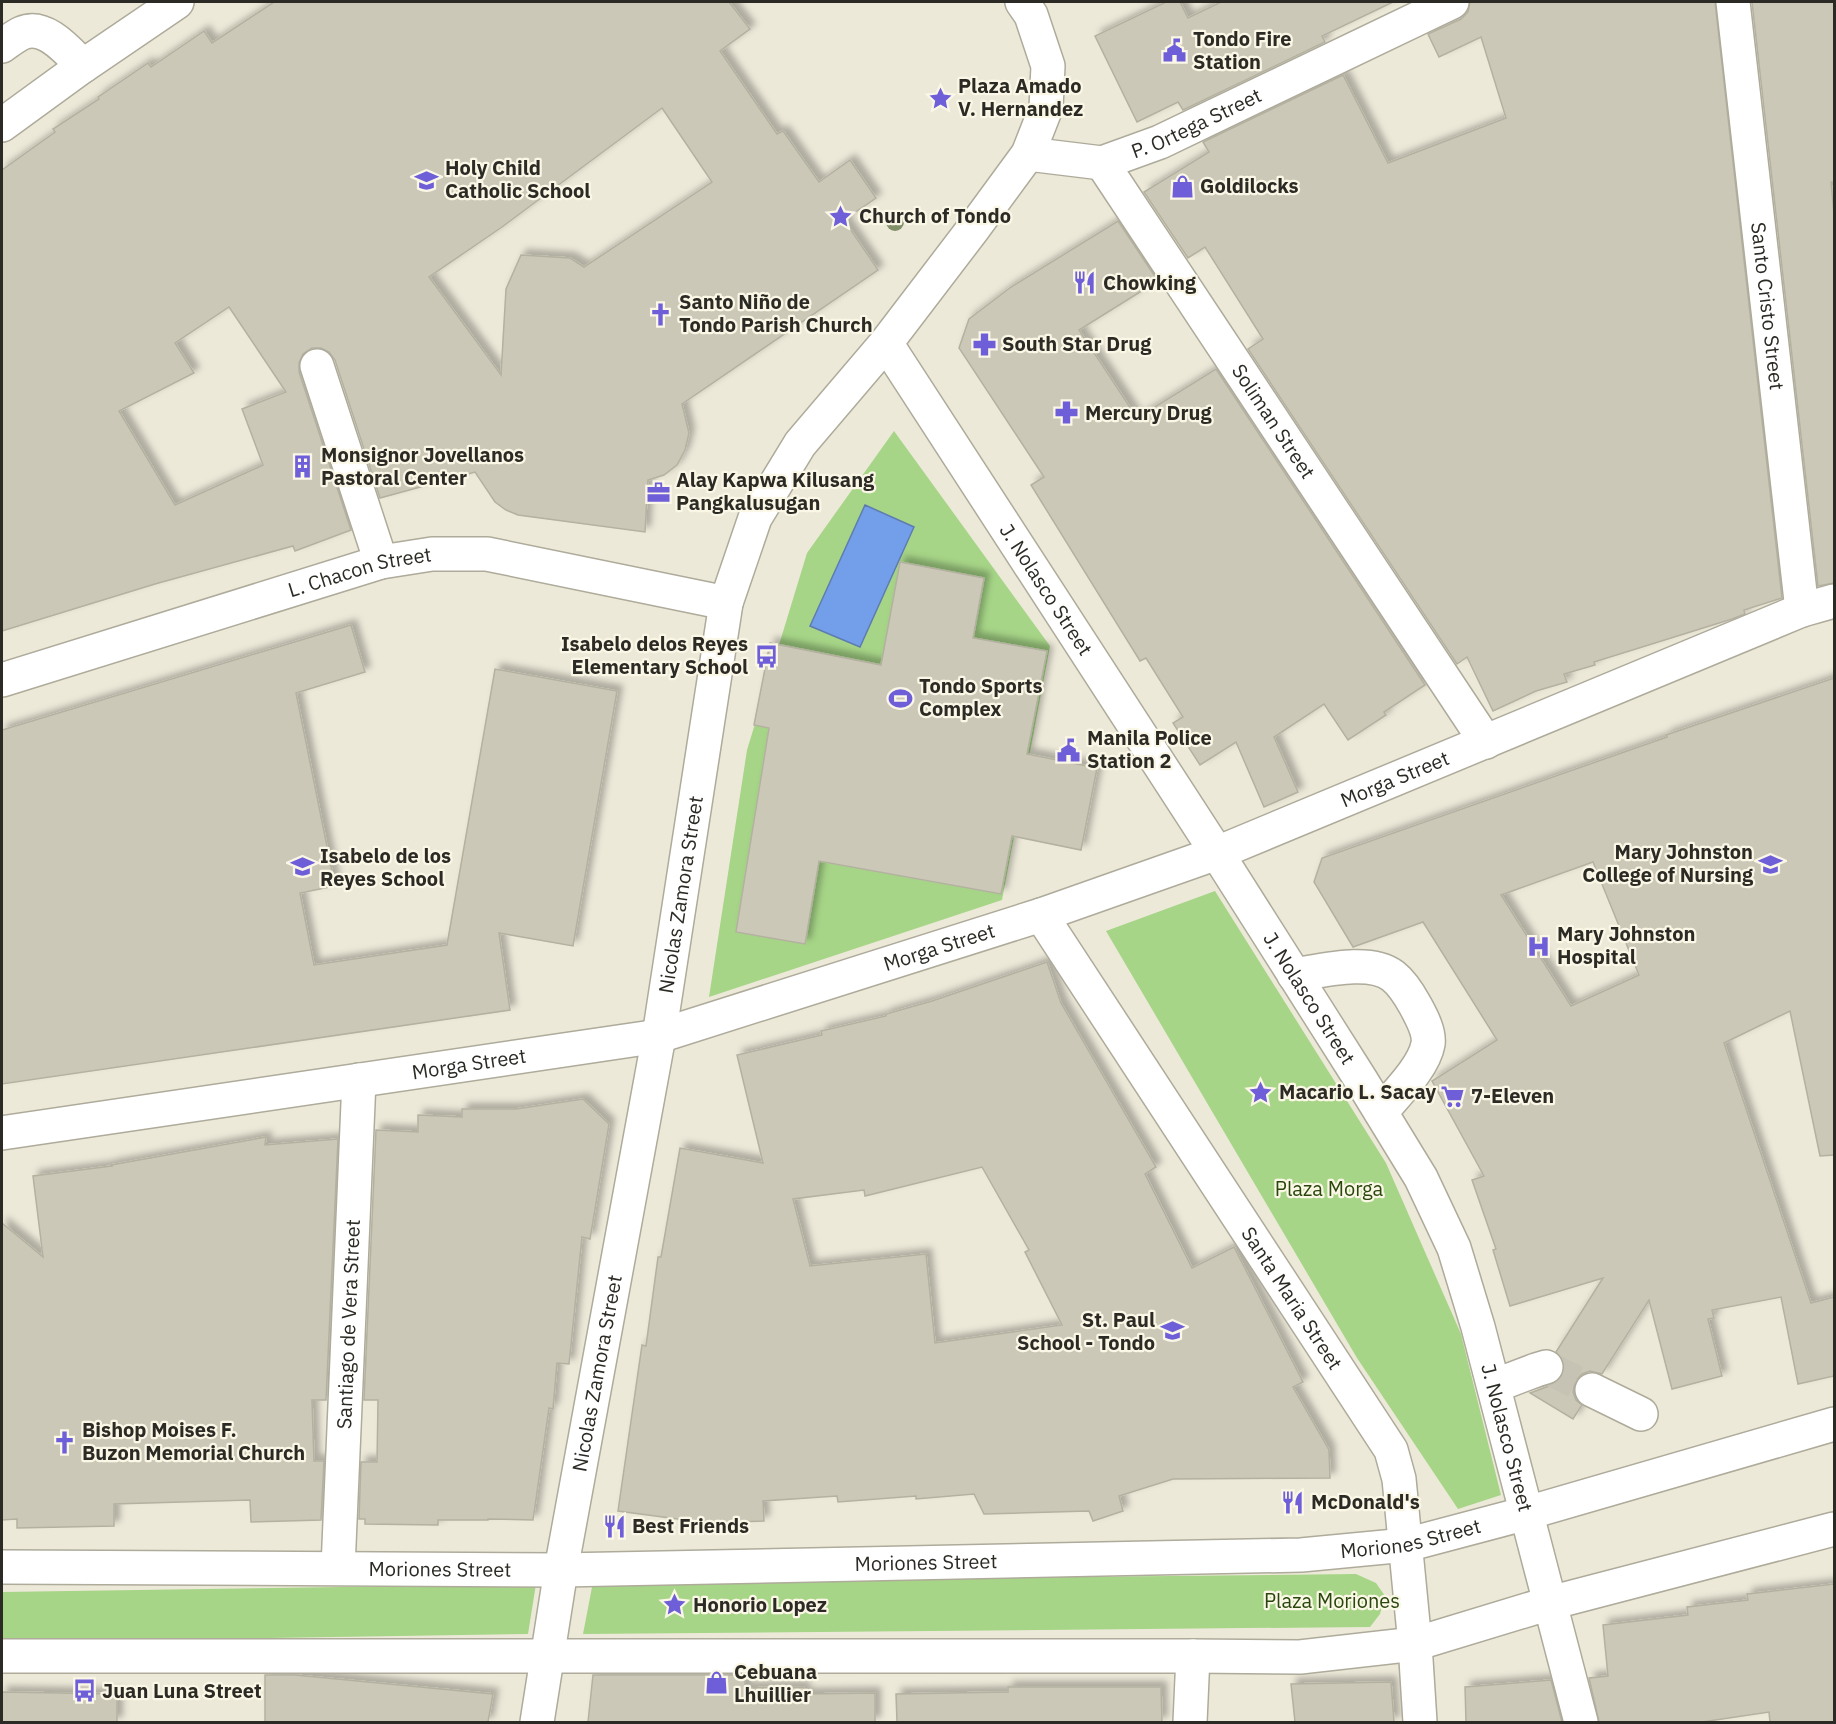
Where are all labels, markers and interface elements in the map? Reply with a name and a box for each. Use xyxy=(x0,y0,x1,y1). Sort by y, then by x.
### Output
place label: Tondo Fire Station xyxy=(1193,25,1291,75)
public building icon: Tondo Fire Station xyxy=(1162,37,1188,63)
place label: Plaza Amado V. Hernandez xyxy=(958,72,1083,122)
street label: P. Ortega Street xyxy=(1127,81,1266,164)
place icon: Plaza Amado V. Hernandez xyxy=(927,85,953,111)
place label: Holy Child Catholic School xyxy=(445,154,590,204)
school or university icon: Holy Child Catholic School xyxy=(414,167,440,193)
place label: Goldilocks xyxy=(1200,172,1299,199)
shop icon: Goldilocks xyxy=(1169,173,1195,199)
place label: Church of Tondo xyxy=(859,202,1011,229)
place icon: Church of Tondo xyxy=(828,203,854,229)
street label: Santo Cristo Street xyxy=(1745,221,1791,391)
place label: Chowking xyxy=(1103,269,1197,296)
restaurant icon: Chowking xyxy=(1072,270,1098,296)
place label: Santo Niño de Tondo Parish Church xyxy=(679,288,873,338)
church icon: Santo Niño de Tondo Parish Church xyxy=(648,301,674,327)
place label: South Star Drug xyxy=(1002,330,1152,357)
pharmacy icon: South Star Drug xyxy=(971,331,997,357)
street label: Soliman Street xyxy=(1226,358,1322,484)
place label: Mercury Drug xyxy=(1085,399,1212,426)
pharmacy icon: Mercury Drug xyxy=(1054,400,1080,426)
place label: Monsignor Jovellanos Pastoral Center xyxy=(321,441,524,491)
building icon: Monsignor Jovellanos Pastoral Center xyxy=(290,454,316,480)
place label: Alay Kapwa Kilusang Pangkalusugan xyxy=(676,466,875,516)
office icon: Alay Kapwa Kilusang Pangkalusugan xyxy=(645,479,671,505)
street label: J. Nolasco Street xyxy=(994,518,1099,660)
street label: L. Chacon Street xyxy=(285,540,433,603)
place label: Isabelo delos Reyes Elementary School xyxy=(561,630,748,680)
bus stop icon: Isabelo delos Reyes Elementary School xyxy=(753,643,779,669)
place label: Tondo Sports Complex xyxy=(919,672,1043,722)
sports icon: Tondo Sports Complex xyxy=(888,685,914,711)
place label: Manila Police Station 2 xyxy=(1087,724,1212,774)
public building icon: Manila Police Station 2 xyxy=(1056,737,1082,763)
street label: Morga Street xyxy=(1336,744,1453,813)
street label: Nicolas Zamora Street xyxy=(652,794,709,995)
place label: Mary Johnston College of Nursing xyxy=(1582,838,1754,888)
place label: Isabelo de los Reyes School xyxy=(320,842,451,892)
school or university icon: Mary Johnston College of Nursing xyxy=(1758,851,1784,877)
school or university icon: Isabelo de los Reyes School xyxy=(289,854,315,880)
street label: Morga Street xyxy=(880,917,998,977)
place label: Mary Johnston Hospital xyxy=(1557,920,1695,970)
street label: J. Nolasco Street xyxy=(1257,927,1362,1069)
hospital icon: Mary Johnston Hospital xyxy=(1526,933,1552,959)
street label: Morga Street xyxy=(410,1042,528,1085)
place label: Macario L. Sacay xyxy=(1279,1078,1437,1105)
place icon: Macario L. Sacay xyxy=(1248,1079,1274,1105)
place label: 7-Eleven xyxy=(1471,1082,1554,1109)
supermarket icon: 7-Eleven xyxy=(1440,1083,1466,1109)
park label: Plaza Morga xyxy=(1275,1175,1384,1202)
street label: Santiago de Vera Street xyxy=(330,1219,366,1430)
street label: Santa Maria Street xyxy=(1235,1221,1349,1375)
street label: Nicolas Zamora Street xyxy=(565,1273,628,1474)
place label: St. Paul School - Tondo xyxy=(1017,1306,1155,1356)
school or university icon: St. Paul School - Tondo xyxy=(1160,1318,1186,1344)
street label: J. Nolasco Street xyxy=(1475,1361,1540,1514)
place label: Bishop Moises F. Buzon Memorial Church xyxy=(82,1416,305,1466)
church icon: Bishop Moises F. Buzon Memorial Church xyxy=(51,1429,77,1455)
place label: McDonald's xyxy=(1311,1488,1420,1515)
restaurant icon: McDonald's xyxy=(1280,1489,1306,1515)
place label: Best Friends xyxy=(632,1512,749,1539)
street label: Moriones Street xyxy=(1339,1512,1484,1564)
restaurant icon: Best Friends xyxy=(601,1513,627,1539)
street label: Moriones Street xyxy=(854,1547,998,1577)
street label: Moriones Street xyxy=(369,1555,511,1583)
park label: Plaza Moriones xyxy=(1264,1587,1400,1614)
place label: Honorio Lopez xyxy=(693,1591,827,1618)
place icon: Honorio Lopez xyxy=(662,1592,688,1618)
place label: Cebuana Lhuillier xyxy=(734,1658,817,1708)
shop icon: Cebuana Lhuillier xyxy=(703,1670,729,1696)
place label: Juan Luna Street xyxy=(102,1677,262,1704)
bus stop icon: Juan Luna Street xyxy=(71,1678,97,1704)

